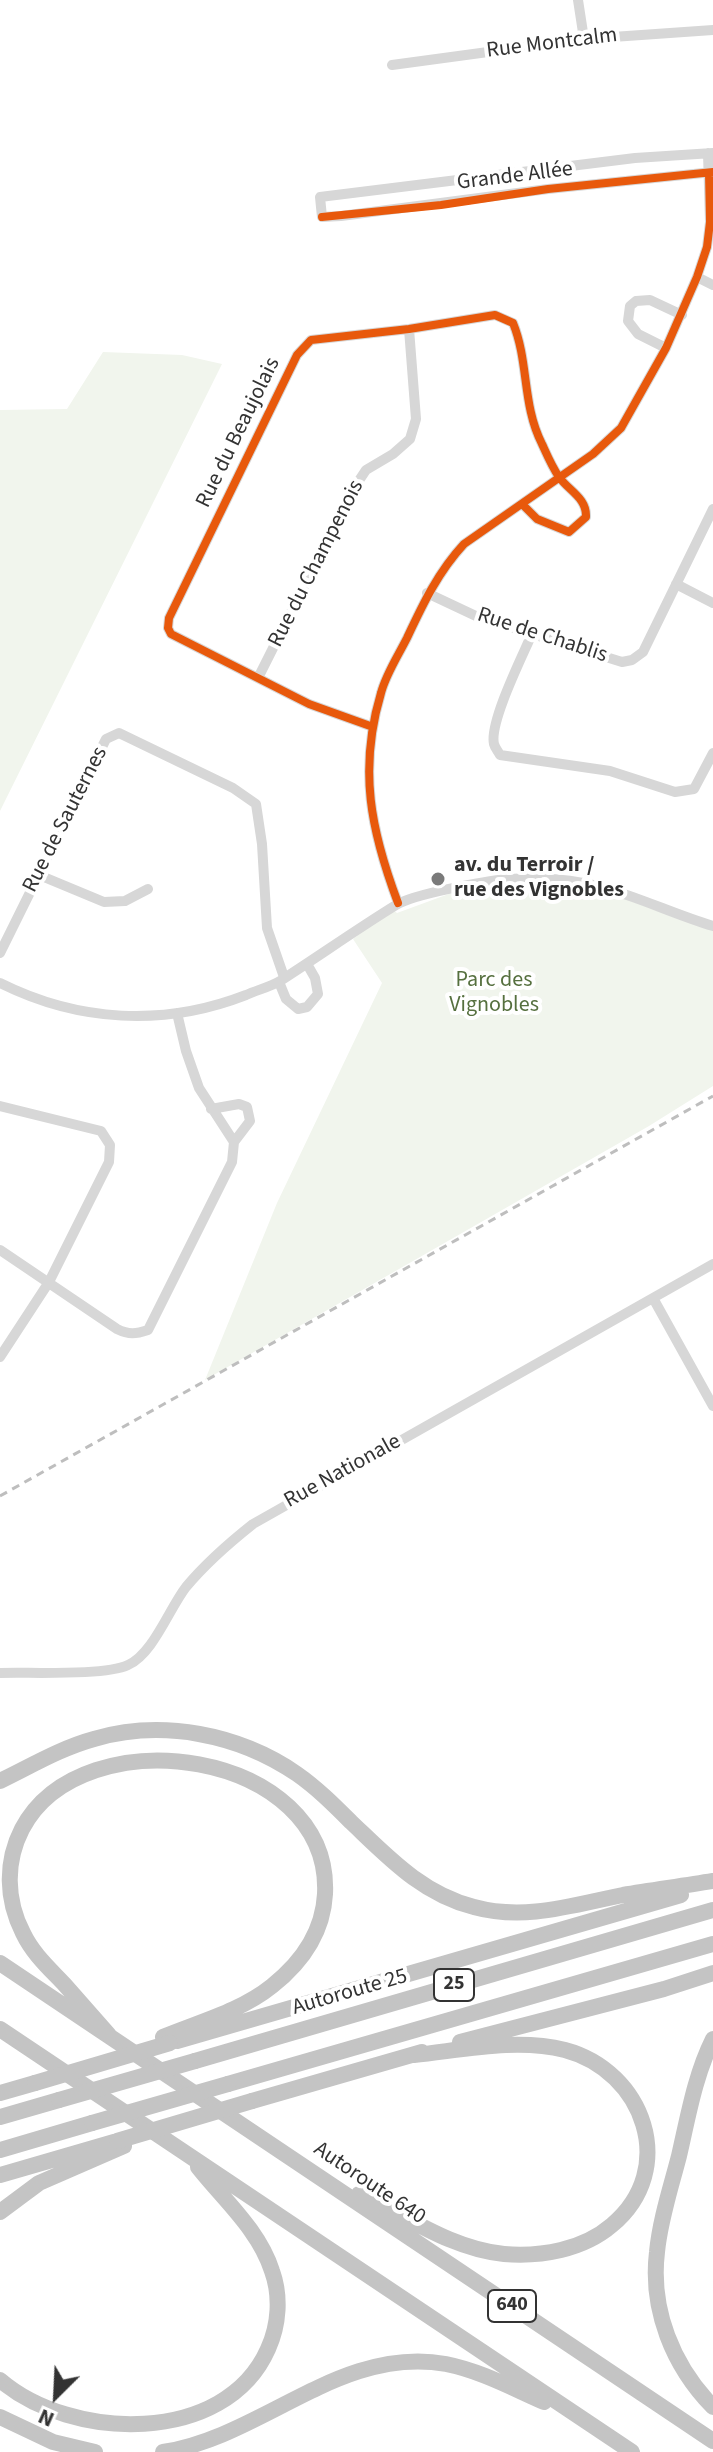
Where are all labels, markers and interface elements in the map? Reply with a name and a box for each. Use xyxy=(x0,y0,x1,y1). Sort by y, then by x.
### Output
street label: Rue Montcalm xyxy=(485,23,619,65)
street label: Grande Allée xyxy=(456,157,574,197)
street label: Rue du Beaujolais xyxy=(191,354,287,512)
street label: Rue du Champenois xyxy=(263,476,371,652)
street label: Rue de Chablis xyxy=(474,603,610,669)
street label: Rue de Sauternes xyxy=(18,743,114,897)
place label: av. du Terroir / rue des Vignobles xyxy=(454,853,624,904)
marker: av. du Terroir / rue des Vignobles xyxy=(429,870,447,888)
park label: Parc des Vignobles xyxy=(449,968,539,1020)
street label: Rue Nationale xyxy=(280,1429,406,1515)
street label: Autoroute 25 xyxy=(289,1964,411,2022)
road number: 25 xyxy=(434,1969,474,2001)
street label: Autoroute 640 xyxy=(308,2137,430,2231)
road number: 640 xyxy=(488,2290,536,2322)
north arrow xyxy=(16,2356,96,2436)
text: N xyxy=(33,2400,59,2436)

